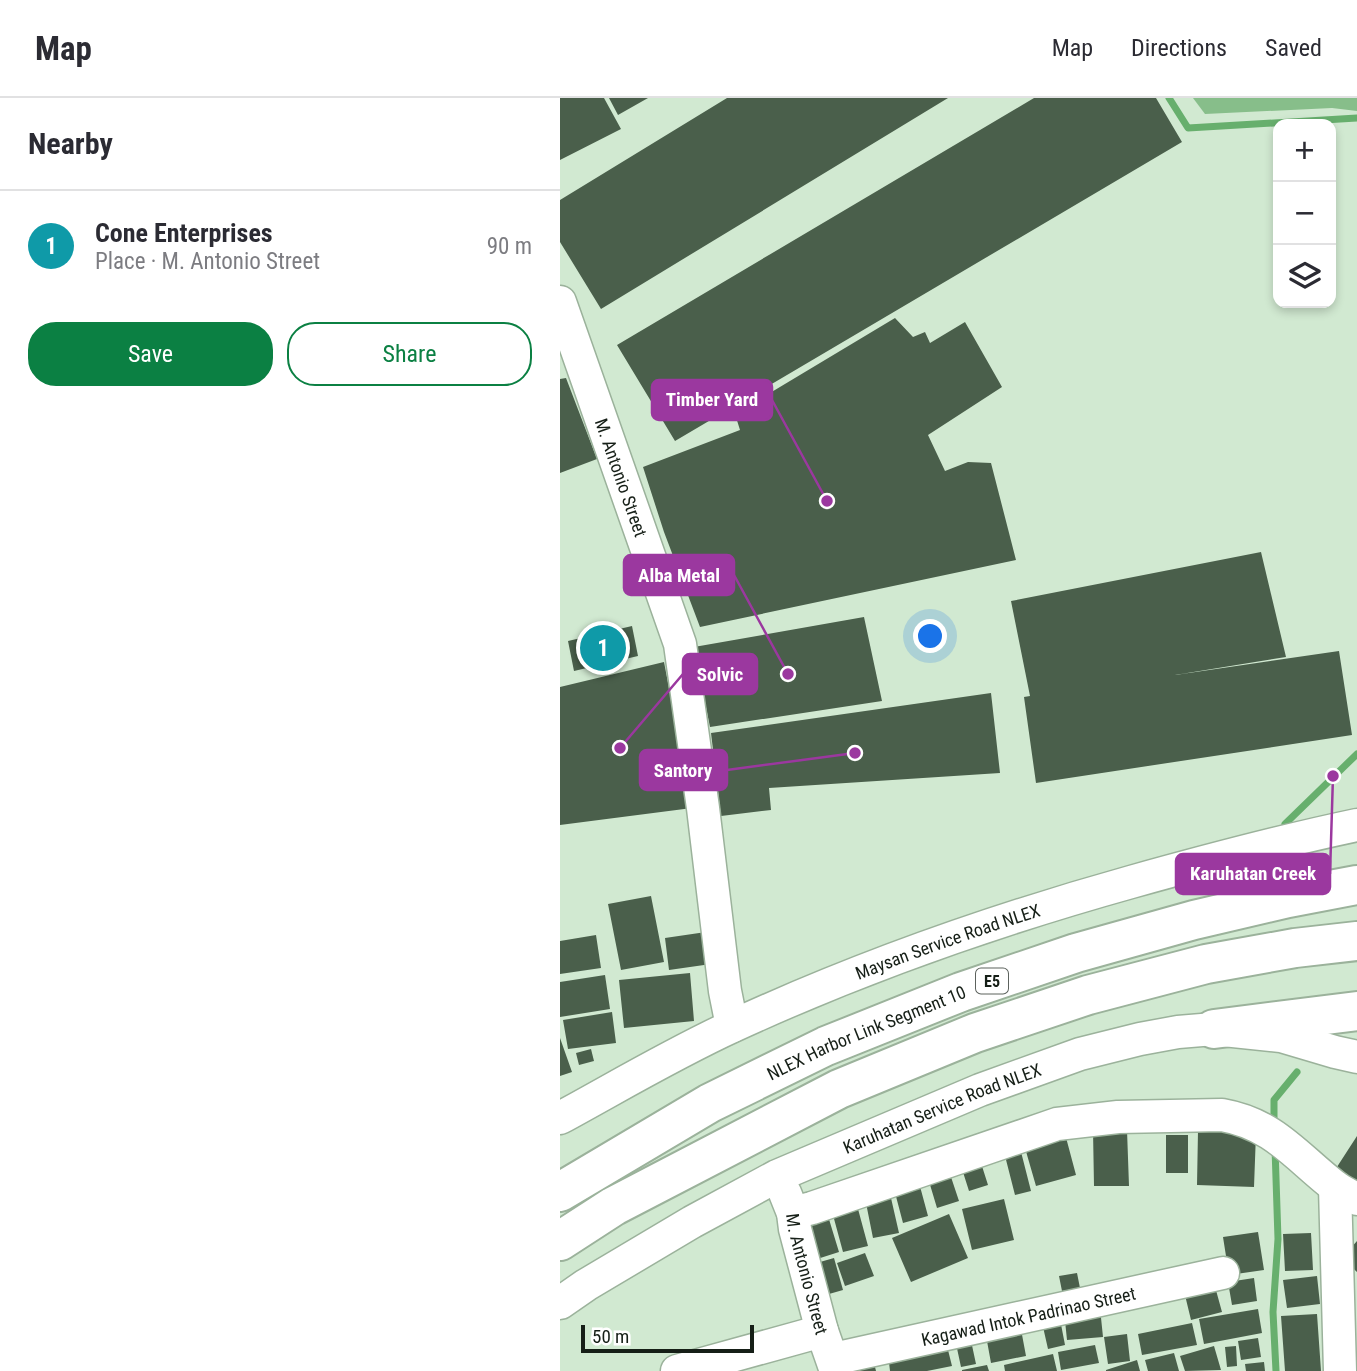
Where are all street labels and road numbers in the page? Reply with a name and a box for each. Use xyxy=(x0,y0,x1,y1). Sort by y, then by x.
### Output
street label: M. Antonio Street xyxy=(591,416,652,540)
street label: Maysan Service Road NLEX xyxy=(852,899,1043,983)
road number: E5 xyxy=(976,968,1008,994)
street label: NLEX Harbor Link Segment 10 xyxy=(763,981,969,1084)
street label: Karuhatan Service Road NLEX xyxy=(840,1058,1044,1157)
street label: M. Antonio Street xyxy=(783,1212,833,1337)
street label: Kagawad Intok Padrinao Street xyxy=(919,1282,1137,1350)

